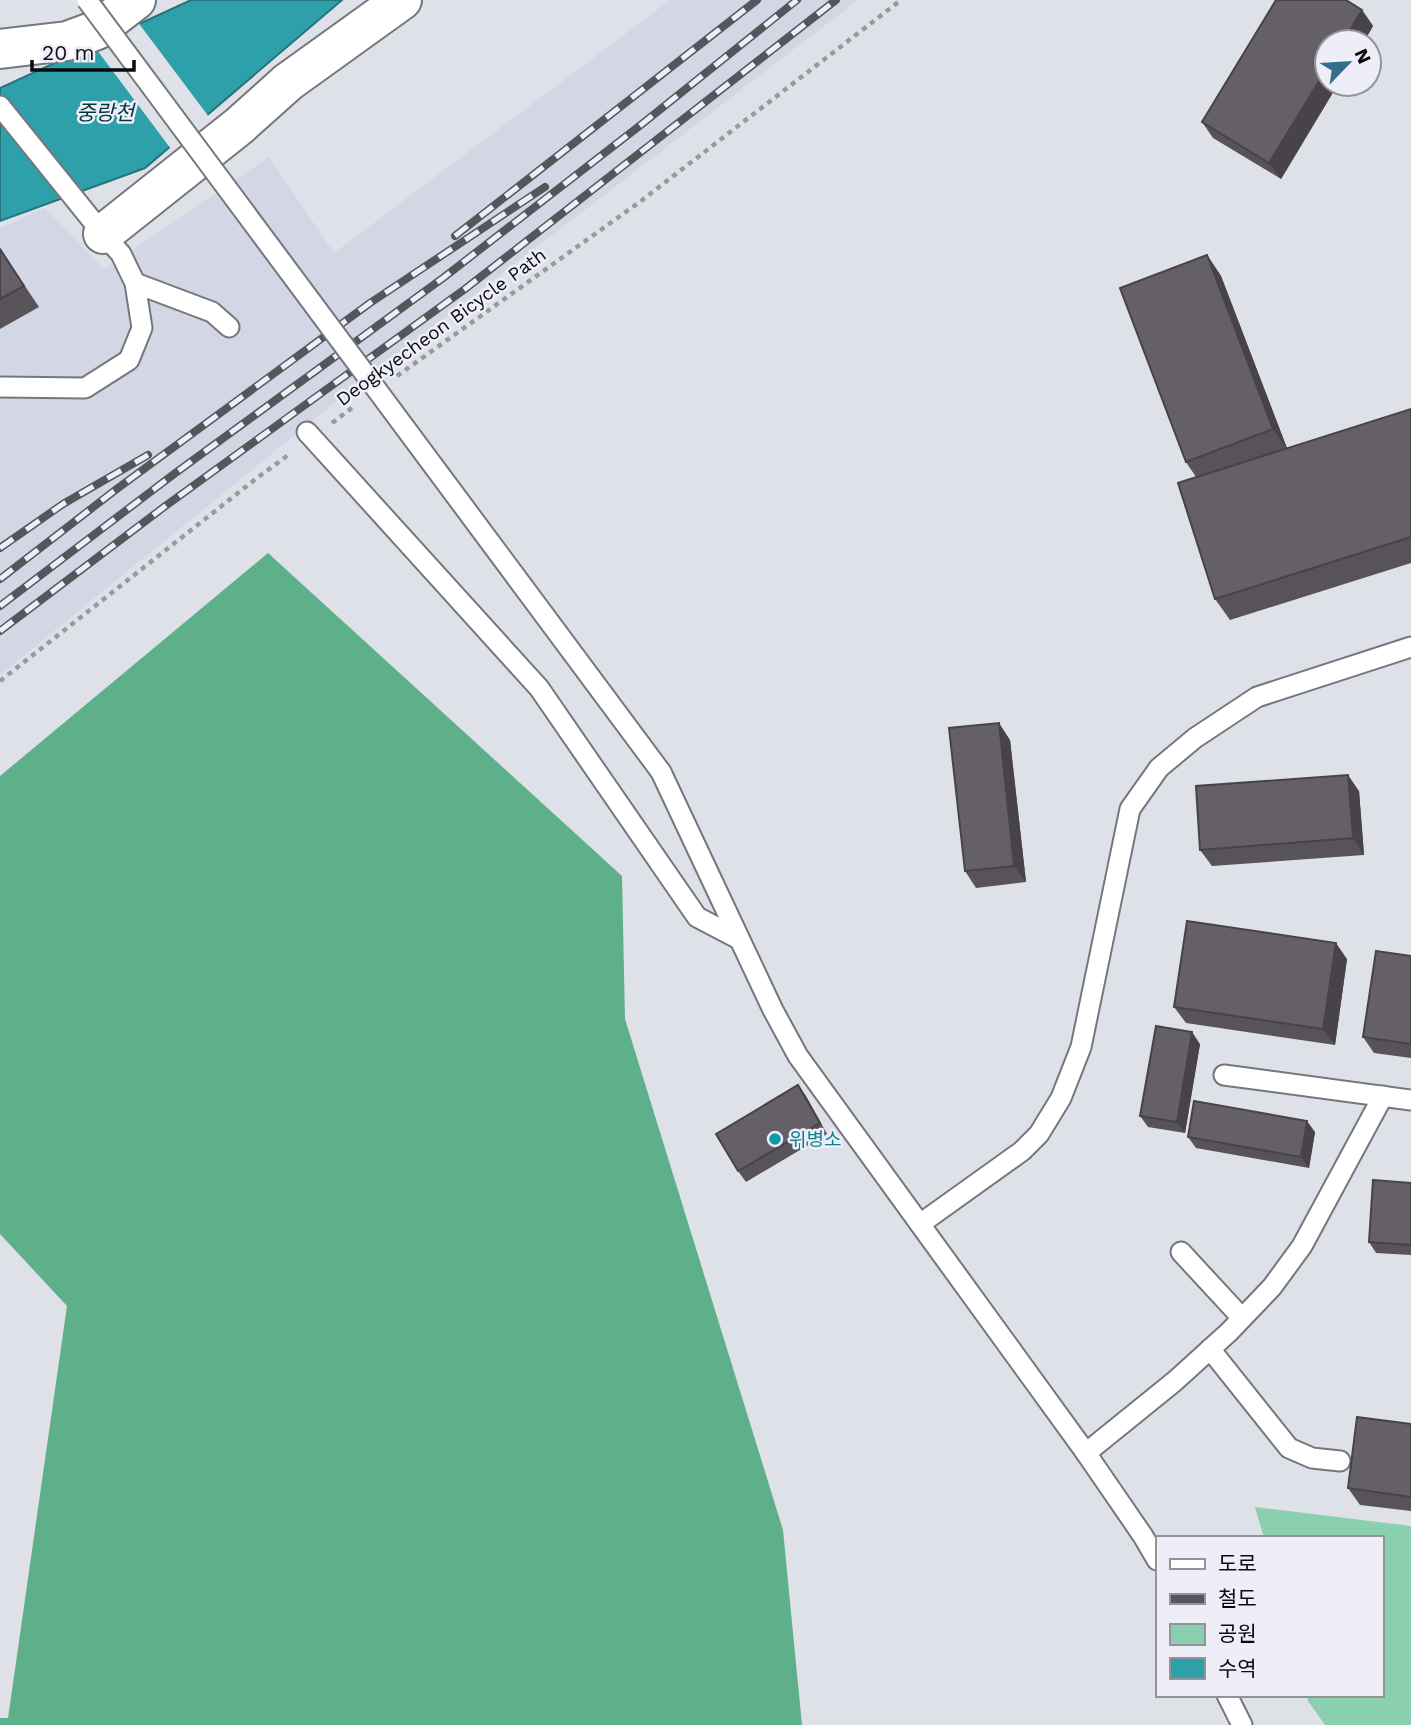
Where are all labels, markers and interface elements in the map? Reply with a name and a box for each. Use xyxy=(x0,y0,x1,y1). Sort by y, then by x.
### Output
scale bar xyxy=(32,28,133,72)
north arrow xyxy=(1313,28,1383,98)
text: 20 m xyxy=(42,40,94,65)
text: N xyxy=(1350,45,1376,67)
water label: 중랑천 xyxy=(76,100,137,125)
street label: Deogkyecheon Bicycle Path xyxy=(332,243,550,411)
place label: 위병소 xyxy=(789,1128,841,1151)
marker: 위병소 xyxy=(767,1131,783,1147)
legend xyxy=(1156,1536,1383,1697)
text: 도로 xyxy=(1218,1551,1257,1576)
text: 철도 xyxy=(1218,1586,1257,1611)
text: 공원 xyxy=(1218,1621,1257,1646)
text: 수역 xyxy=(1218,1656,1257,1681)

